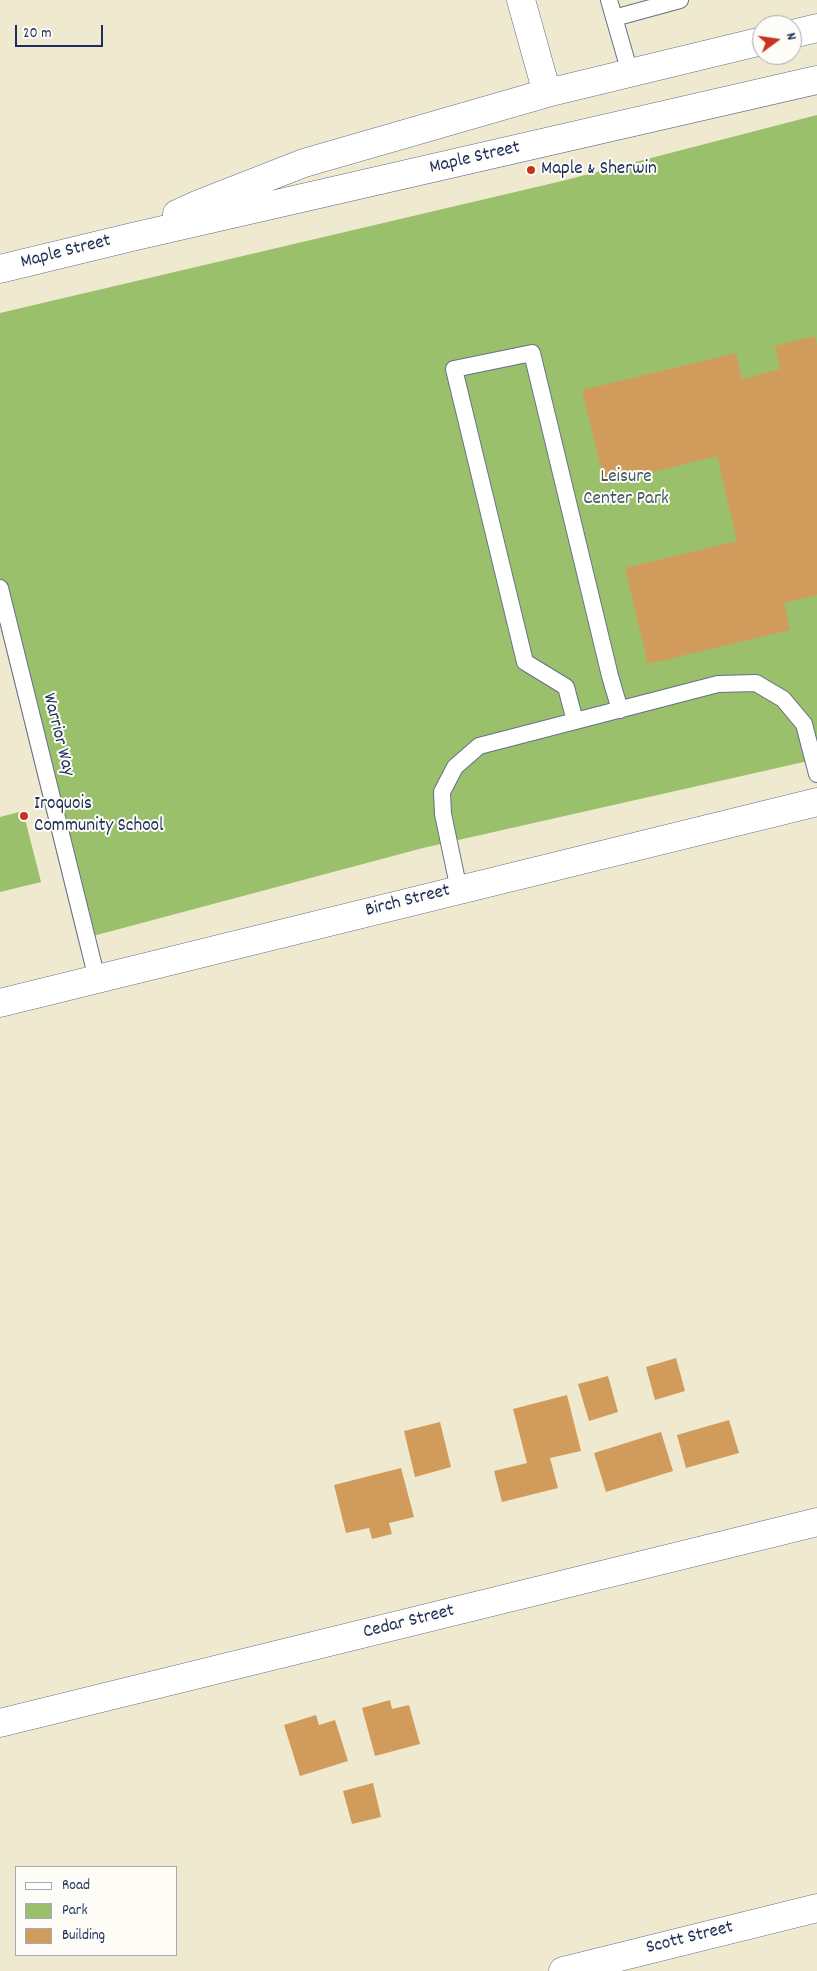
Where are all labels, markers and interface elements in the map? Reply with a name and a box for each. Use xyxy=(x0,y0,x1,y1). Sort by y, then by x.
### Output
scale bar xyxy=(18,15,105,47)
north arrow xyxy=(752,15,802,65)
text: 20 m xyxy=(23,23,51,45)
text: N xyxy=(780,31,801,42)
street label: Maple Street xyxy=(428,138,522,180)
place label: Maple & Sherwin xyxy=(541,159,657,181)
marker: Maple & Sherwin xyxy=(525,164,537,176)
street label: Maple Street xyxy=(19,231,113,275)
park label: Leisure Center Park xyxy=(583,467,669,511)
street label: Warrior Way xyxy=(36,691,78,779)
place label: Iroquois Community School xyxy=(34,794,164,838)
marker: Iroquois Community School xyxy=(18,810,30,822)
street label: Birch Street xyxy=(363,880,453,924)
street label: Cedar Street xyxy=(361,1601,457,1645)
legend xyxy=(15,1866,178,1956)
text: Road xyxy=(62,1875,90,1897)
text: Park xyxy=(62,1900,88,1922)
street label: Scott Street xyxy=(644,1917,736,1961)
text: Building xyxy=(62,1925,105,1947)

